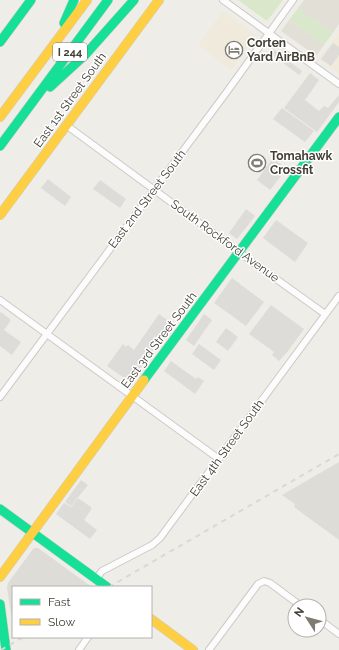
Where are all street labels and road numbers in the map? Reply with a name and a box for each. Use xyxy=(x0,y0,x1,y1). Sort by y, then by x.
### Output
road number: I 244 xyxy=(53,43,87,61)
street label: East 1st Street South xyxy=(31,50,109,150)
street label: East 2nd Street South xyxy=(105,147,189,251)
street label: South Rockford Avenue xyxy=(168,197,282,285)
street label: East 3rd Street South xyxy=(118,289,200,391)
street label: East 4th Street South xyxy=(187,397,267,499)

